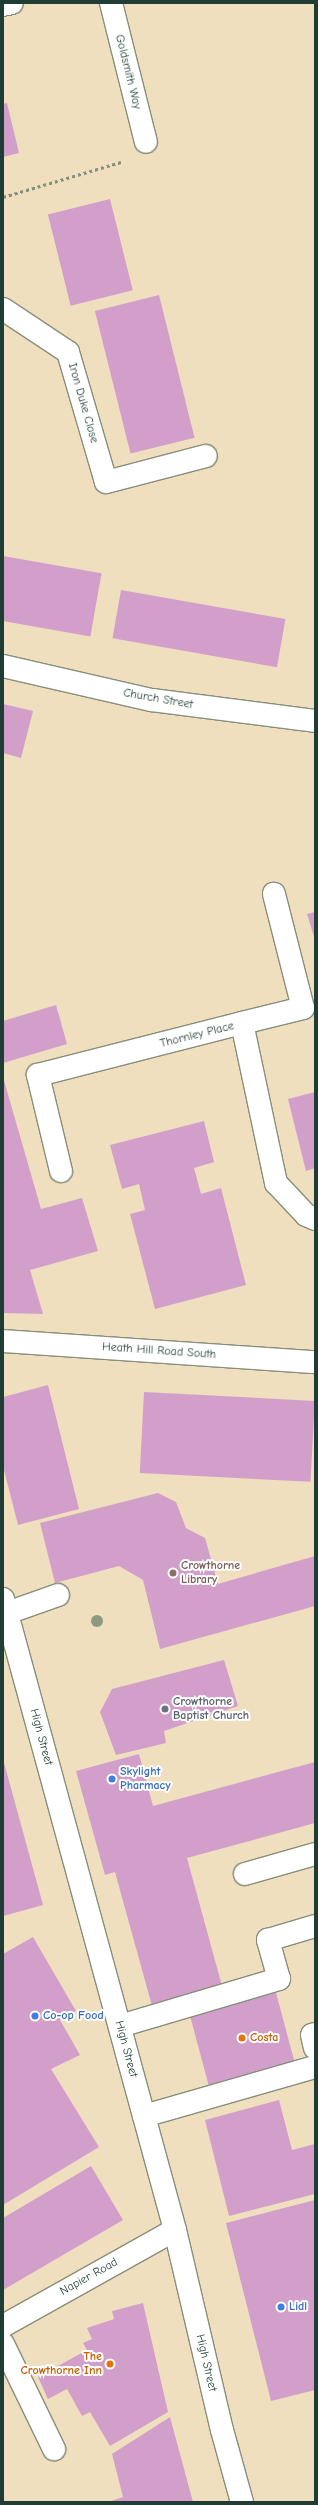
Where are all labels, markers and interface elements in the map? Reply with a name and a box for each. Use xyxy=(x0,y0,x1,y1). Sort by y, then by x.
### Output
street label: Goldsmith Way xyxy=(112,33,144,111)
street label: Iron Duke Close xyxy=(65,361,101,445)
street label: Church Street xyxy=(122,686,194,712)
street label: Thornley Place xyxy=(158,1019,236,1051)
street label: Heath Hill Road South xyxy=(101,1340,217,1362)
place label: Crowthorne Library xyxy=(181,1559,240,1587)
marker: Crowthorne Library xyxy=(168,1568,178,1578)
place label: Crowthorne Baptist Church xyxy=(173,1695,249,1723)
marker: Crowthorne Baptist Church xyxy=(160,1704,170,1714)
street label: High Street xyxy=(27,1707,55,1767)
place label: Skylight Pharmacy xyxy=(120,1765,171,1793)
marker: Skylight Pharmacy xyxy=(107,1774,117,1784)
place label: Co-op Food xyxy=(43,2009,104,2023)
marker: Co-op Food xyxy=(30,2011,40,2021)
street label: High Street xyxy=(112,2019,140,2079)
place label: Costa xyxy=(250,2031,278,2045)
marker: Costa xyxy=(237,2033,247,2043)
street label: Napier Road xyxy=(58,2255,120,2299)
place label: Lidl xyxy=(289,2300,307,2314)
marker: Lidl xyxy=(276,2302,286,2312)
street label: High Street xyxy=(192,2333,220,2393)
place label: The Crowthorne Inn xyxy=(21,2350,102,2378)
marker: The Crowthorne Inn xyxy=(105,2359,115,2369)

